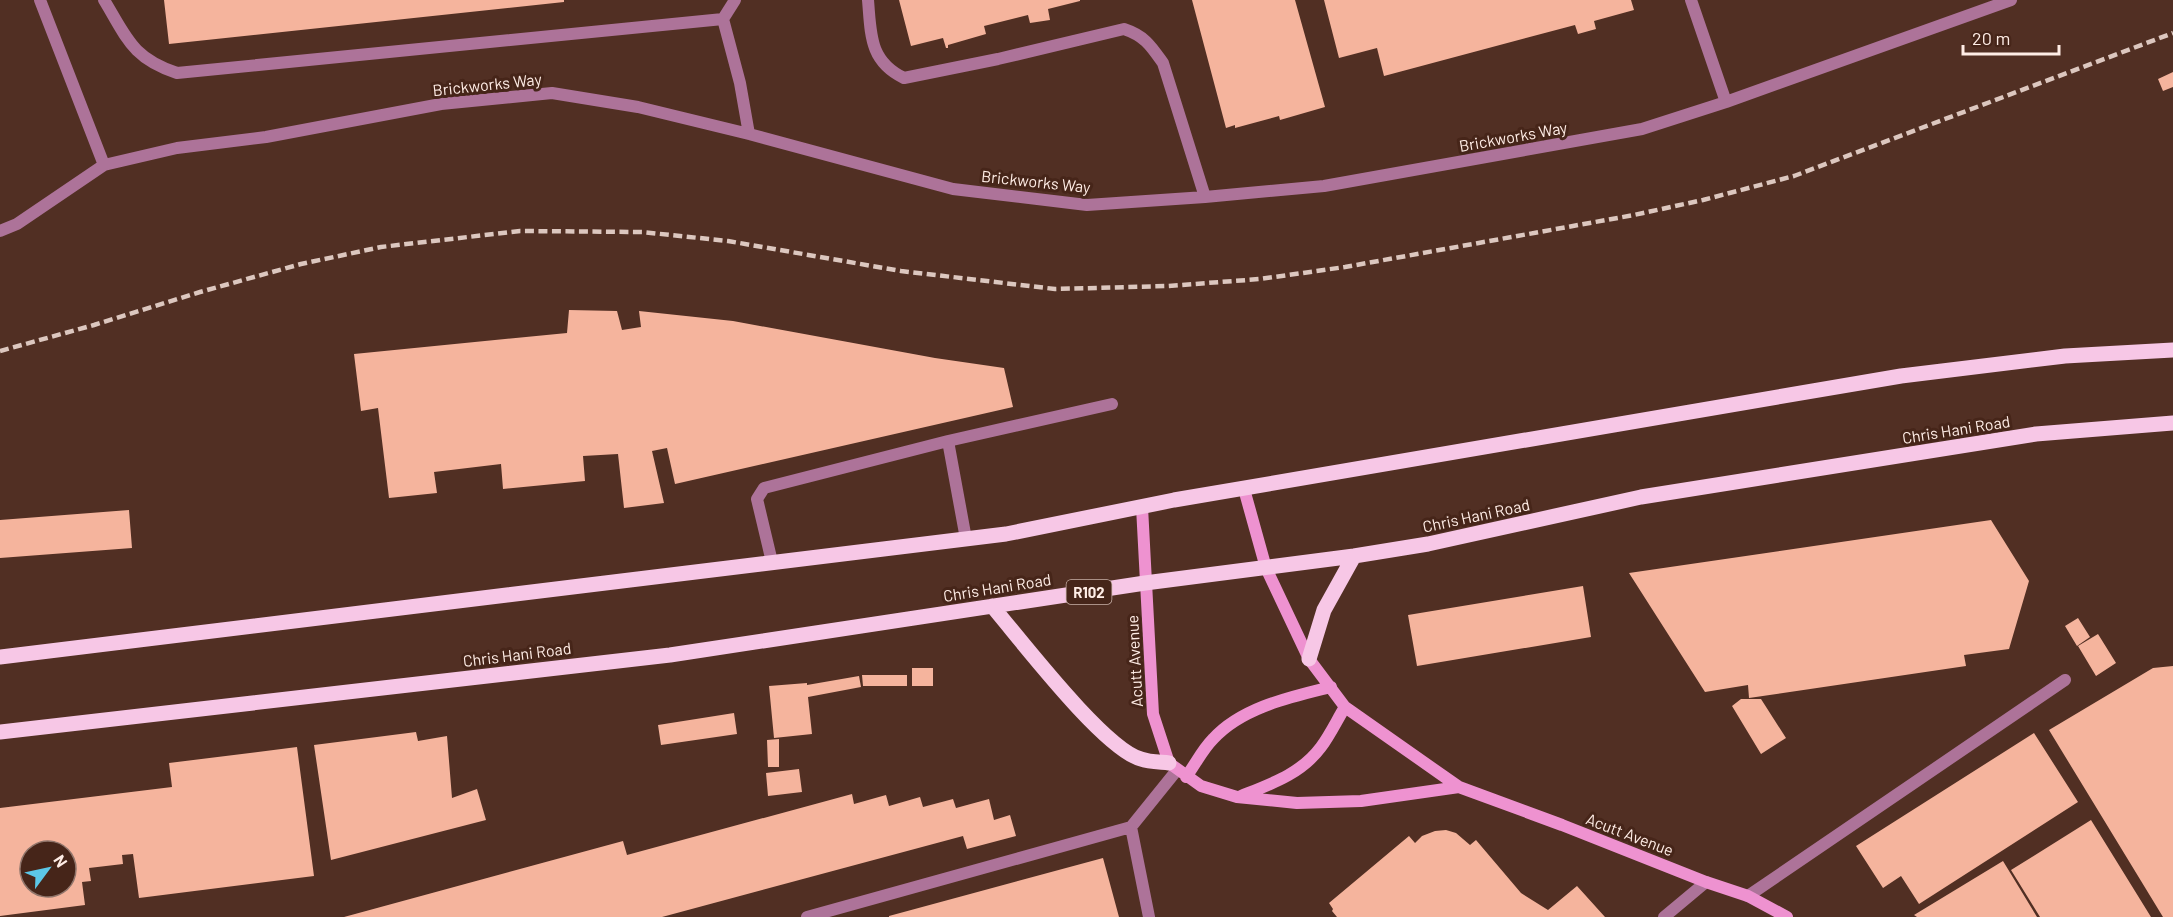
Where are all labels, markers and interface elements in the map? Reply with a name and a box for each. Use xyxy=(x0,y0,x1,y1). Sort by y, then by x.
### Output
scale bar xyxy=(1963,18,2059,56)
text: 20 m xyxy=(1972,27,2010,49)
street label: Brickworks Way xyxy=(431,69,543,99)
street label: Brickworks Way xyxy=(1457,117,1569,155)
street label: Brickworks Way xyxy=(980,166,1092,196)
street label: Chris Hani Road xyxy=(1901,411,2011,447)
street label: Chris Hani Road xyxy=(1421,494,1531,536)
street label: Chris Hani Road xyxy=(942,569,1052,605)
road number: R102 xyxy=(1066,580,1112,604)
street label: Acutt Avenue xyxy=(1122,615,1146,707)
street label: Chris Hani Road xyxy=(462,638,572,670)
street label: Acutt Avenue xyxy=(1584,809,1676,859)
north arrow xyxy=(18,839,78,899)
text: N xyxy=(50,851,72,870)

